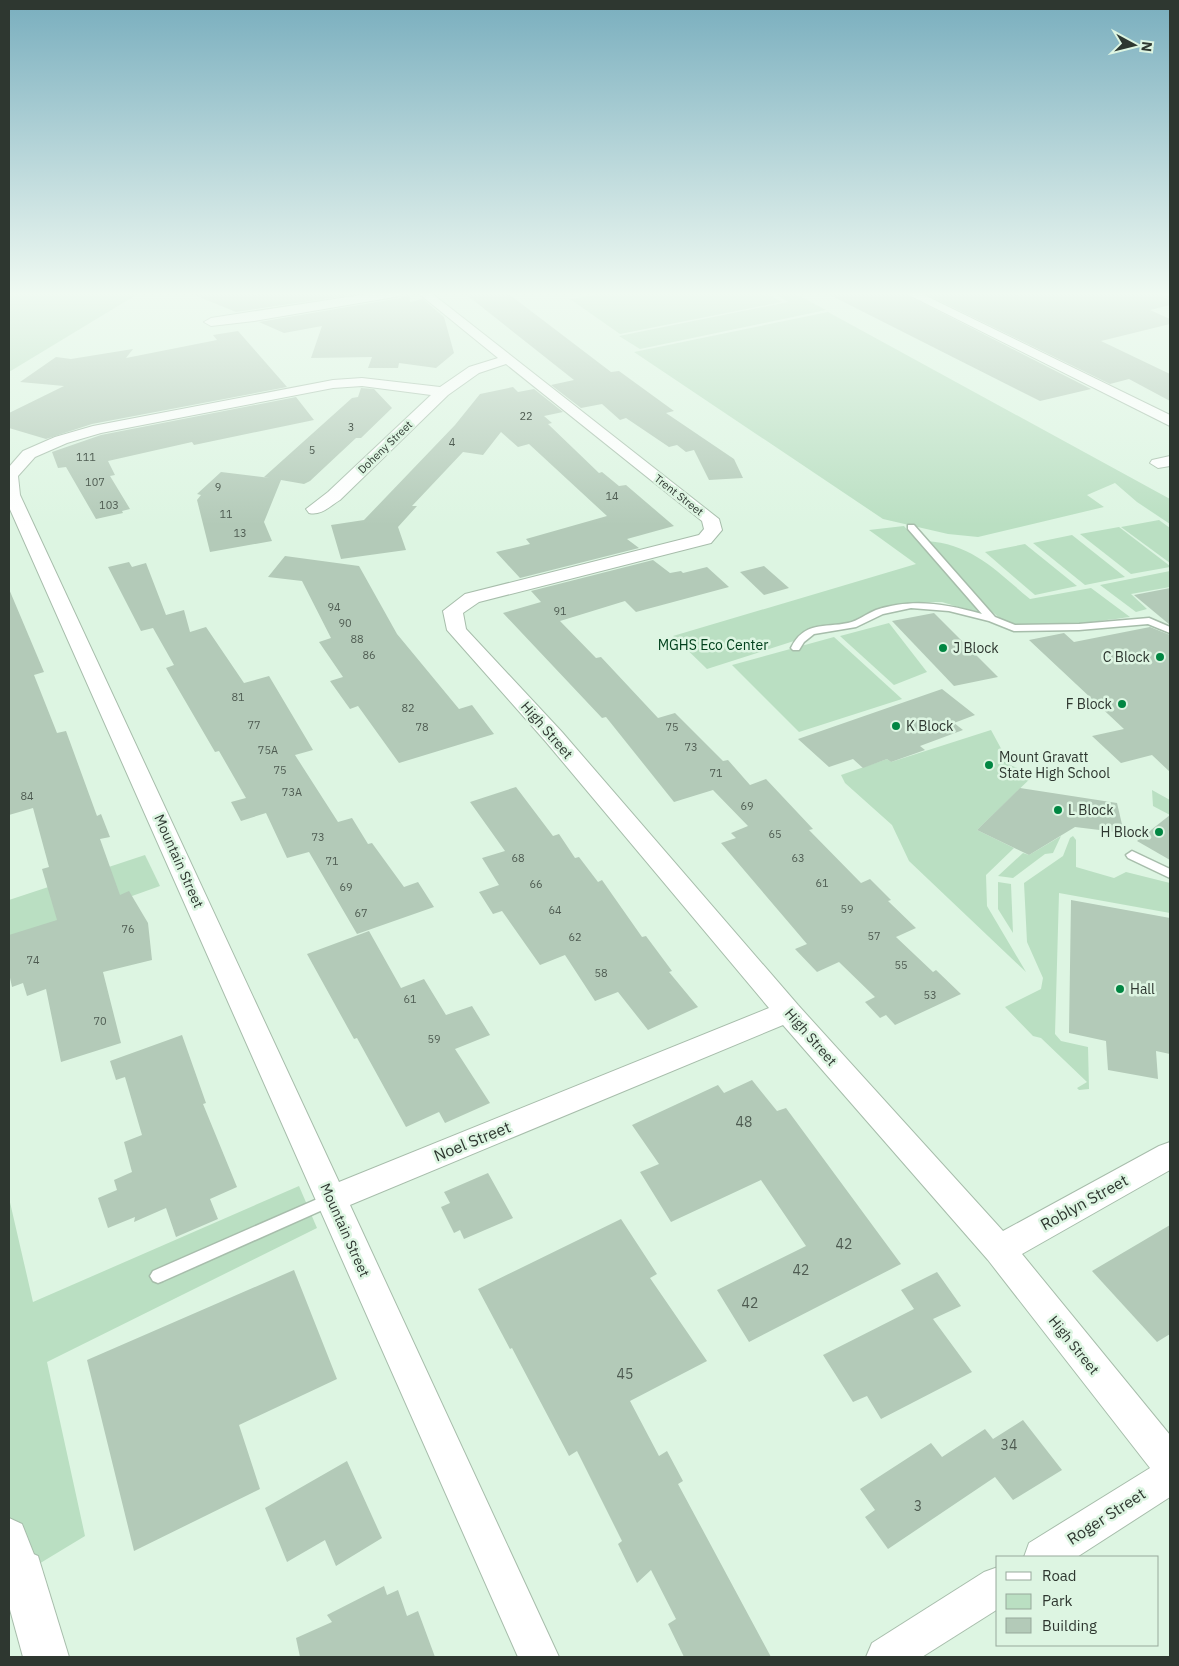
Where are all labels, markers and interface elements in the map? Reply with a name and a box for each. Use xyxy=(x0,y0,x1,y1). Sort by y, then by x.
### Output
north arrow xyxy=(1109,20,1159,70)
text: N xyxy=(1137,40,1156,53)
house number: 22 xyxy=(519,409,533,423)
street label: Doheny Street xyxy=(355,417,415,476)
house number: 3 xyxy=(348,420,354,434)
house number: 4 xyxy=(449,435,456,449)
house number: 5 xyxy=(309,443,315,457)
house number: 111 xyxy=(76,450,96,464)
street label: Trent Street xyxy=(652,471,707,519)
house number: 107 xyxy=(85,475,105,489)
house number: 9 xyxy=(215,480,221,494)
house number: 14 xyxy=(605,489,619,503)
house number: 103 xyxy=(99,498,119,512)
house number: 11 xyxy=(219,507,233,521)
house number: 13 xyxy=(233,526,247,540)
house number: 94 xyxy=(327,600,341,614)
house number: 91 xyxy=(553,604,567,618)
house number: 90 xyxy=(338,616,352,630)
house number: 88 xyxy=(350,632,364,646)
park label: MGHS Eco Center xyxy=(658,636,768,654)
place label: J Block xyxy=(953,639,999,657)
marker: J Block xyxy=(937,642,949,654)
house number: 86 xyxy=(362,648,376,662)
place label: C Block xyxy=(1103,648,1151,666)
marker: C Block xyxy=(1154,651,1166,663)
house number: 81 xyxy=(231,690,245,704)
place label: F Block xyxy=(1066,695,1113,713)
street label: High Street xyxy=(517,698,577,763)
marker: F Block xyxy=(1116,698,1128,710)
house number: 82 xyxy=(401,701,415,715)
place label: K Block xyxy=(906,717,954,735)
house number: 77 xyxy=(247,718,261,732)
house number: 78 xyxy=(415,720,429,734)
house number: 75 xyxy=(665,720,679,734)
marker: K Block xyxy=(890,720,902,732)
house number: 73 xyxy=(684,740,698,754)
house number: 75A xyxy=(258,743,278,757)
place label: Mount Gravatt State High School xyxy=(999,748,1110,782)
marker: Mount Gravatt State High School xyxy=(983,759,995,771)
house number: 75 xyxy=(273,763,287,777)
house number: 71 xyxy=(709,766,723,780)
house number: 73A xyxy=(282,785,302,799)
house number: 84 xyxy=(20,789,34,803)
house number: 69 xyxy=(740,799,754,813)
place label: L Block xyxy=(1068,801,1114,819)
marker: L Block xyxy=(1052,804,1064,816)
street label: Mountain Street xyxy=(150,811,208,911)
place label: H Block xyxy=(1101,823,1150,841)
marker: H Block xyxy=(1153,826,1165,838)
house number: 65 xyxy=(768,827,782,841)
house number: 73 xyxy=(311,830,325,844)
house number: 68 xyxy=(511,851,525,865)
house number: 63 xyxy=(791,851,805,865)
house number: 71 xyxy=(325,854,339,868)
house number: 61 xyxy=(815,876,829,890)
house number: 66 xyxy=(529,877,543,891)
house number: 69 xyxy=(339,880,353,894)
house number: 59 xyxy=(840,902,854,916)
house number: 64 xyxy=(548,903,562,917)
house number: 67 xyxy=(354,906,368,920)
house number: 76 xyxy=(121,922,135,936)
house number: 57 xyxy=(867,929,881,943)
house number: 62 xyxy=(568,930,582,944)
house number: 74 xyxy=(26,953,40,967)
house number: 55 xyxy=(894,958,908,972)
house number: 58 xyxy=(594,966,608,980)
place label: Hall xyxy=(1130,980,1155,998)
marker: Hall xyxy=(1114,983,1126,995)
house number: 53 xyxy=(923,988,937,1002)
house number: 61 xyxy=(403,992,417,1006)
street label: High Street xyxy=(781,1005,841,1070)
house number: 70 xyxy=(93,1014,107,1028)
house number: 59 xyxy=(427,1032,441,1046)
house number: 48 xyxy=(736,1113,752,1131)
street label: Noel Street xyxy=(431,1117,513,1165)
street label: Roblyn Street xyxy=(1037,1170,1131,1234)
street label: Mountain Street xyxy=(316,1180,374,1280)
house number: 42 xyxy=(836,1235,852,1253)
house number: 42 xyxy=(793,1261,809,1279)
house number: 42 xyxy=(742,1294,758,1312)
street label: High Street xyxy=(1045,1312,1103,1378)
house number: 45 xyxy=(617,1365,633,1383)
house number: 34 xyxy=(1001,1436,1017,1454)
street label: Roger Street xyxy=(1063,1483,1149,1549)
house number: 3 xyxy=(914,1497,922,1515)
legend xyxy=(996,1556,1159,1646)
text: Road xyxy=(1042,1566,1077,1585)
text: Park xyxy=(1042,1591,1072,1610)
text: Building xyxy=(1042,1616,1097,1635)

